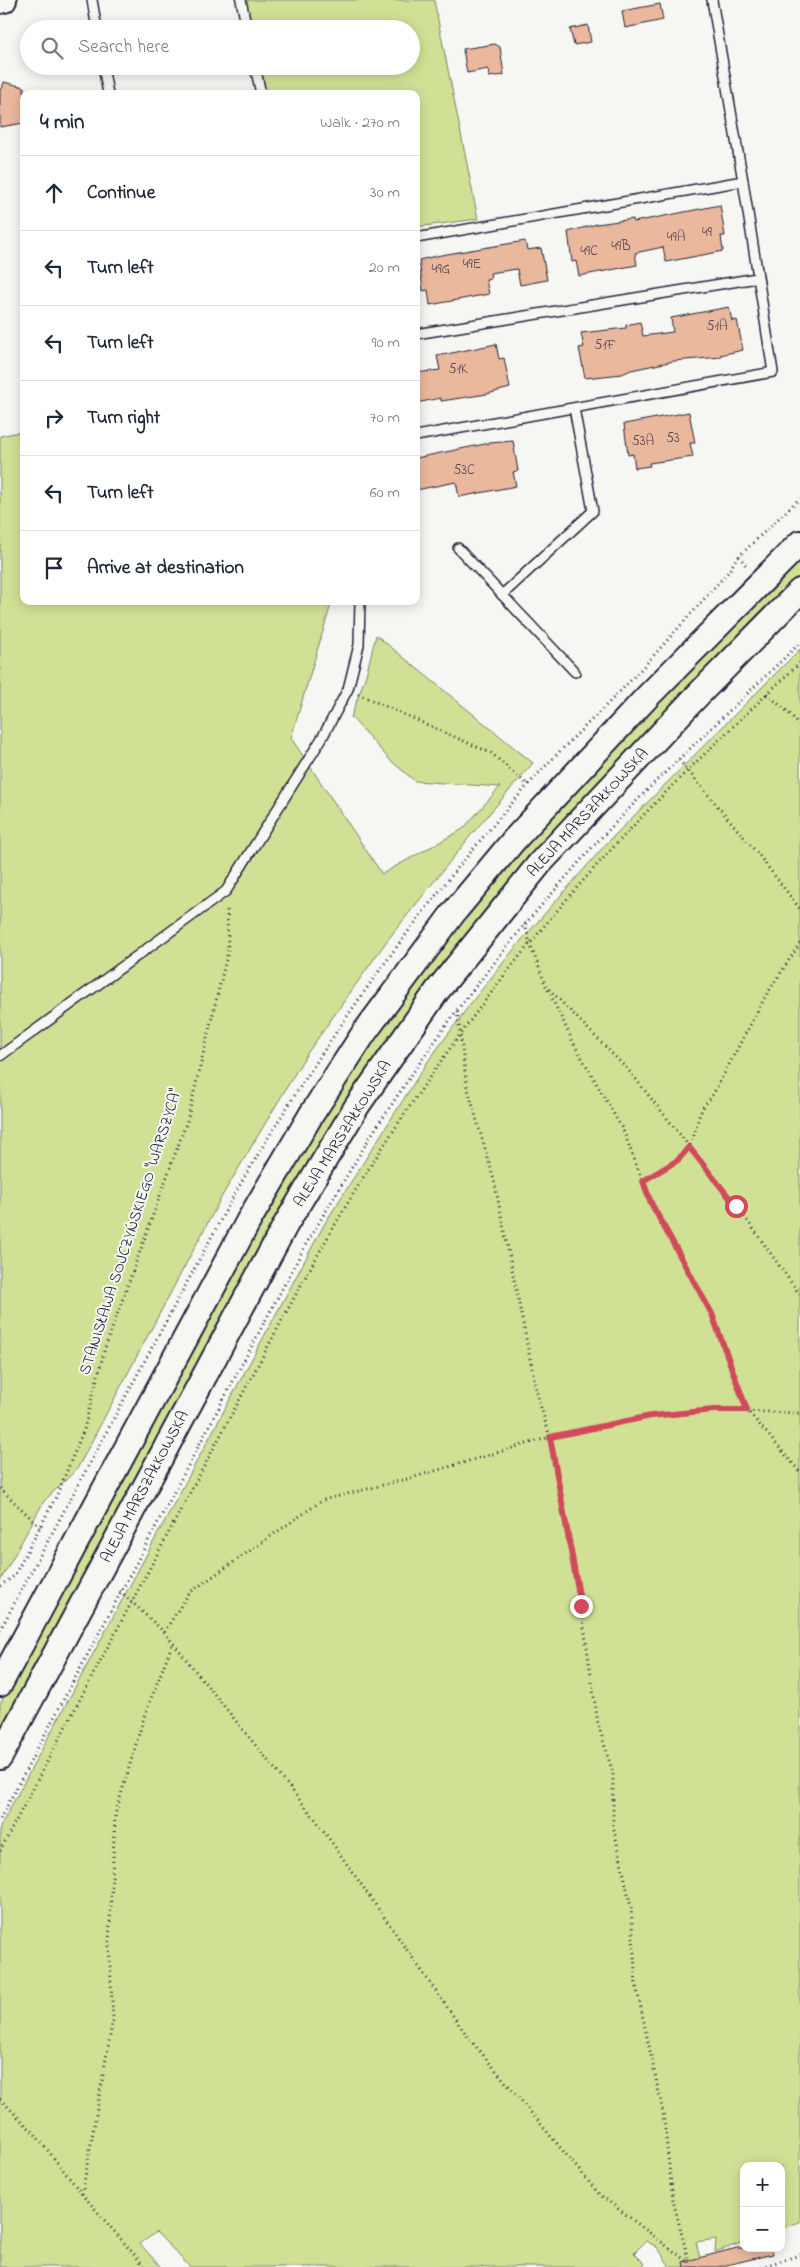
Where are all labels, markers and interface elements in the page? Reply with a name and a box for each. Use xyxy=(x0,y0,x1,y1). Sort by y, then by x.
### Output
search box xyxy=(20,20,420,75)
icon: search xyxy=(38,34,66,62)
text: Search here xyxy=(78,34,169,61)
text: 4 min xyxy=(40,108,84,138)
text: Walk · 270 m xyxy=(320,111,400,135)
icon: ahead xyxy=(40,179,68,207)
text: Continue xyxy=(87,180,155,207)
text: 30 m xyxy=(370,181,400,205)
house number: 49 xyxy=(702,222,713,243)
house number: 49A xyxy=(667,227,685,248)
house number: 49B xyxy=(611,236,631,257)
house number: 49C xyxy=(580,241,598,262)
icon: left xyxy=(40,254,68,282)
house number: 49E xyxy=(463,254,481,275)
text: Turn left xyxy=(87,255,154,282)
text: 20 m xyxy=(369,256,400,280)
house number: 49G xyxy=(432,259,451,280)
house number: 51A xyxy=(706,316,728,337)
icon: left xyxy=(40,329,68,357)
text: Turn left xyxy=(87,330,154,357)
text: 90 m xyxy=(372,331,400,355)
house number: 51F xyxy=(594,335,616,356)
house number: 51K xyxy=(448,359,468,380)
icon: right xyxy=(40,404,68,432)
text: Turn right xyxy=(87,405,160,432)
text: 70 m xyxy=(370,406,400,430)
house number: 53 xyxy=(666,428,680,449)
house number: 53A xyxy=(632,431,654,452)
house number: 53C xyxy=(453,460,475,481)
icon: left xyxy=(40,479,68,507)
text: Turn left xyxy=(87,480,154,507)
text: 60 m xyxy=(370,481,400,505)
icon: arrive xyxy=(40,554,68,582)
text: Arrive at destination xyxy=(87,555,244,582)
street label: ALEJA MARSZAŁKOWSKA xyxy=(522,743,655,883)
street label: ALEJA MARSZAŁKOWSKA xyxy=(288,1056,398,1212)
street label: STANISŁAWA SOJCZYŃSKIEGO "WARSZYCA" xyxy=(73,1086,189,1378)
route start xyxy=(725,1195,748,1218)
street label: ALEJA MARSZAŁKOWSKA xyxy=(95,1407,195,1567)
route end xyxy=(570,1595,593,1618)
map controls xyxy=(740,2162,785,2252)
button: + xyxy=(740,2162,785,2207)
button: − xyxy=(740,2207,785,2252)

